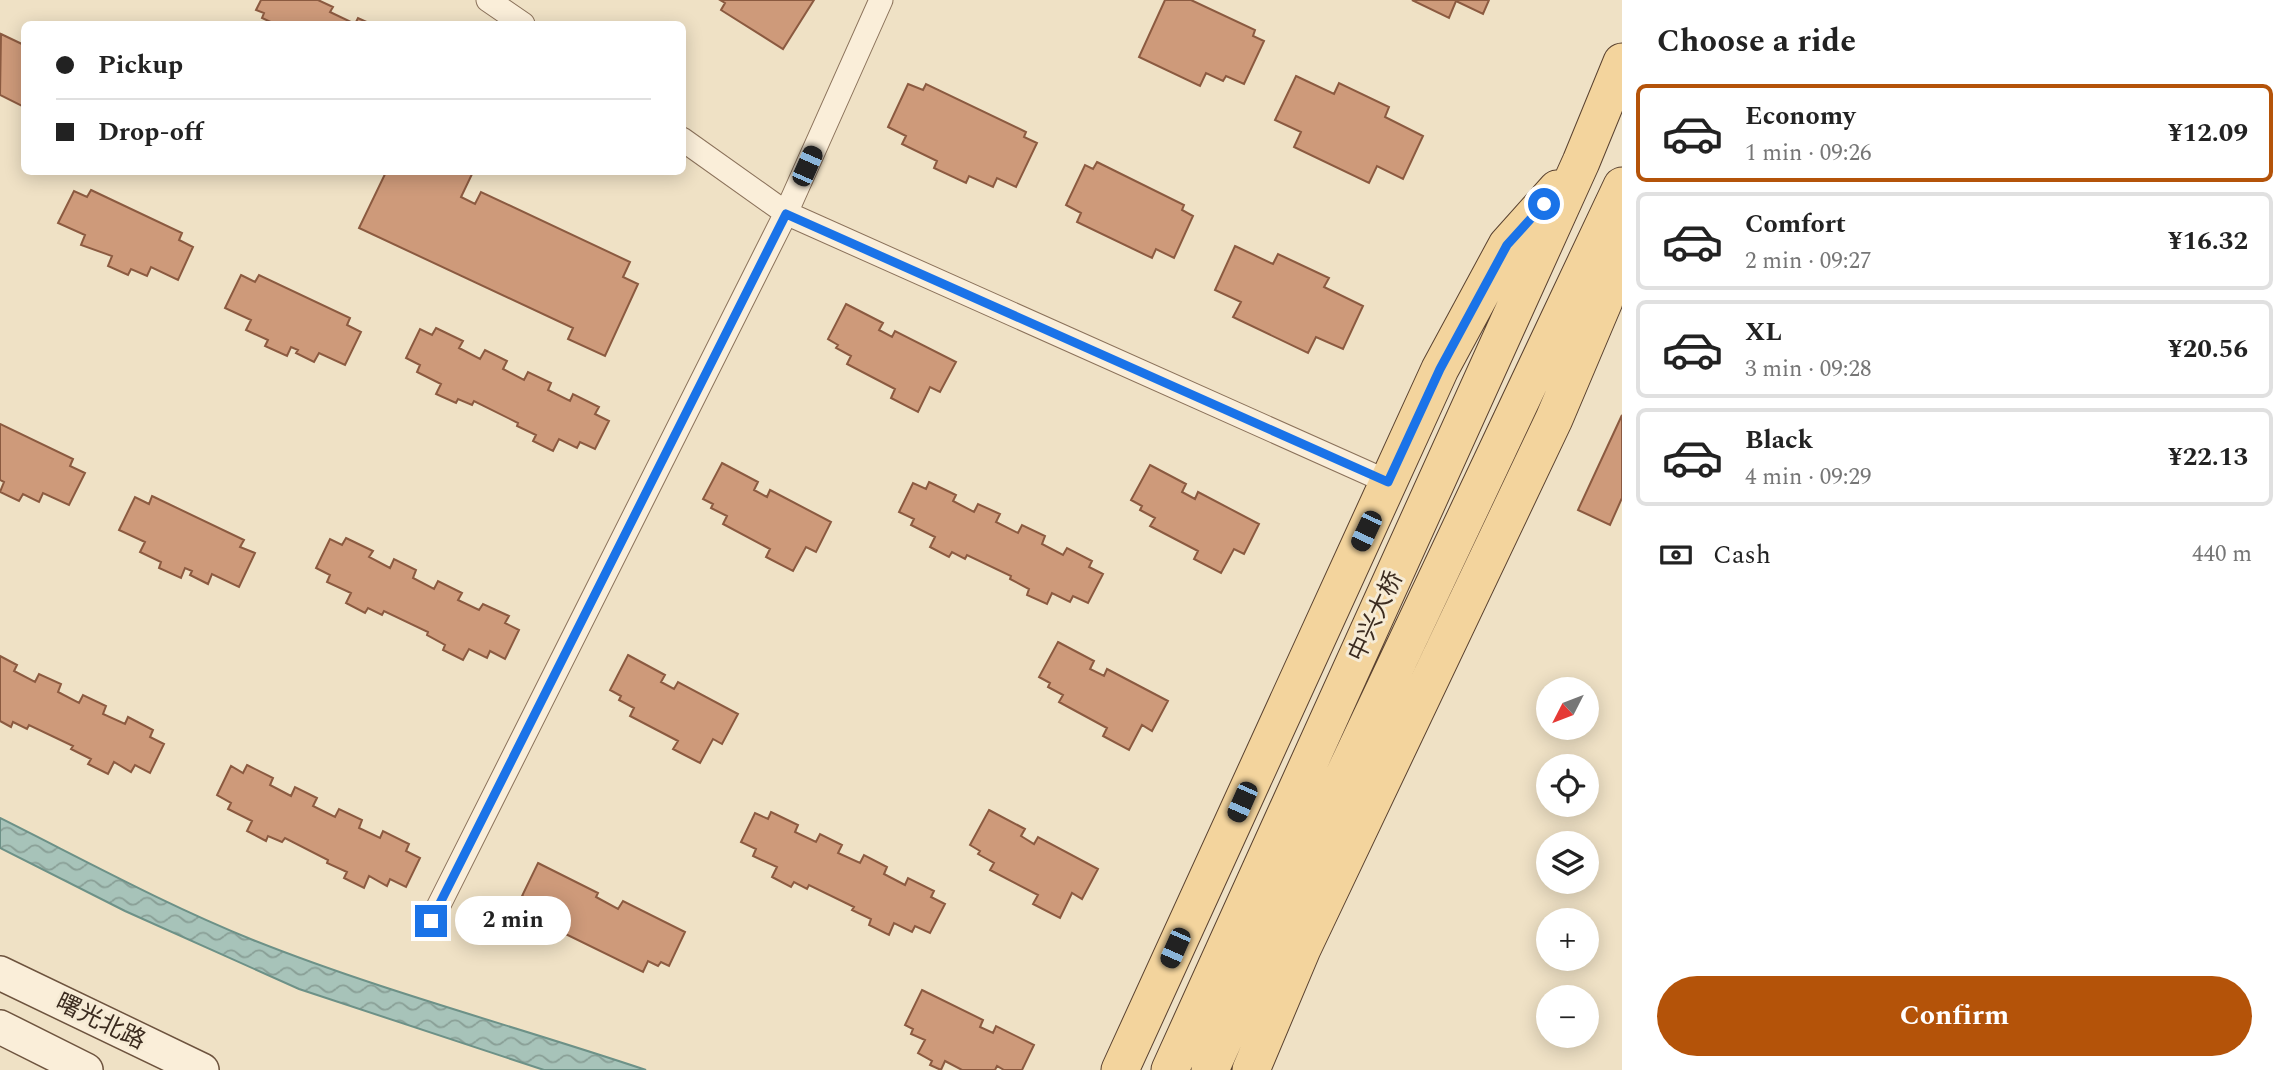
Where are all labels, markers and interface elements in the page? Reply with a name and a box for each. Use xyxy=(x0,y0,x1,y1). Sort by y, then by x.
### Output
text: Choose a ride xyxy=(1657,17,1856,66)
text: Pickup xyxy=(98,45,183,85)
text: Economy xyxy=(1745,96,1855,136)
icon: car xyxy=(1661,102,1724,165)
text: Drop-off xyxy=(98,112,203,152)
text: ¥12.09 xyxy=(2168,113,2248,153)
text: 1 min · 09:26 xyxy=(1745,136,1872,171)
car xyxy=(789,143,826,189)
route start xyxy=(1528,188,1560,220)
text: Comfort xyxy=(1745,204,1846,244)
icon: car xyxy=(1661,210,1724,273)
text: ¥16.32 xyxy=(2168,221,2248,261)
text: 2 min · 09:27 xyxy=(1745,244,1872,279)
text: XL xyxy=(1745,312,1782,352)
icon: car xyxy=(1661,318,1724,381)
text: ¥20.56 xyxy=(2168,329,2248,369)
text: 3 min · 09:28 xyxy=(1745,352,1872,387)
text: Black xyxy=(1745,420,1813,460)
icon: car xyxy=(1661,426,1724,489)
text: ¥22.13 xyxy=(2168,437,2248,477)
text: 4 min · 09:29 xyxy=(1745,460,1872,495)
car xyxy=(1348,508,1385,554)
text: Cash xyxy=(1713,535,1771,575)
icon: cash xyxy=(1657,536,1695,574)
text: 440 m xyxy=(2192,537,2252,572)
street label: 中兴大桥 xyxy=(1339,565,1413,668)
north arrow xyxy=(1536,677,1600,740)
map controls xyxy=(1536,677,1599,1048)
button: locate xyxy=(1536,754,1599,817)
car xyxy=(1224,779,1261,825)
button: layers xyxy=(1536,831,1599,894)
callout: 2 min xyxy=(456,897,571,946)
text: 2 min xyxy=(482,903,544,938)
route end xyxy=(415,905,447,937)
button: + xyxy=(1536,908,1599,971)
car xyxy=(1157,925,1194,971)
button: Confirm xyxy=(1657,976,2252,1056)
street label: 曙光北路 xyxy=(50,985,152,1059)
button: − xyxy=(1536,985,1599,1048)

